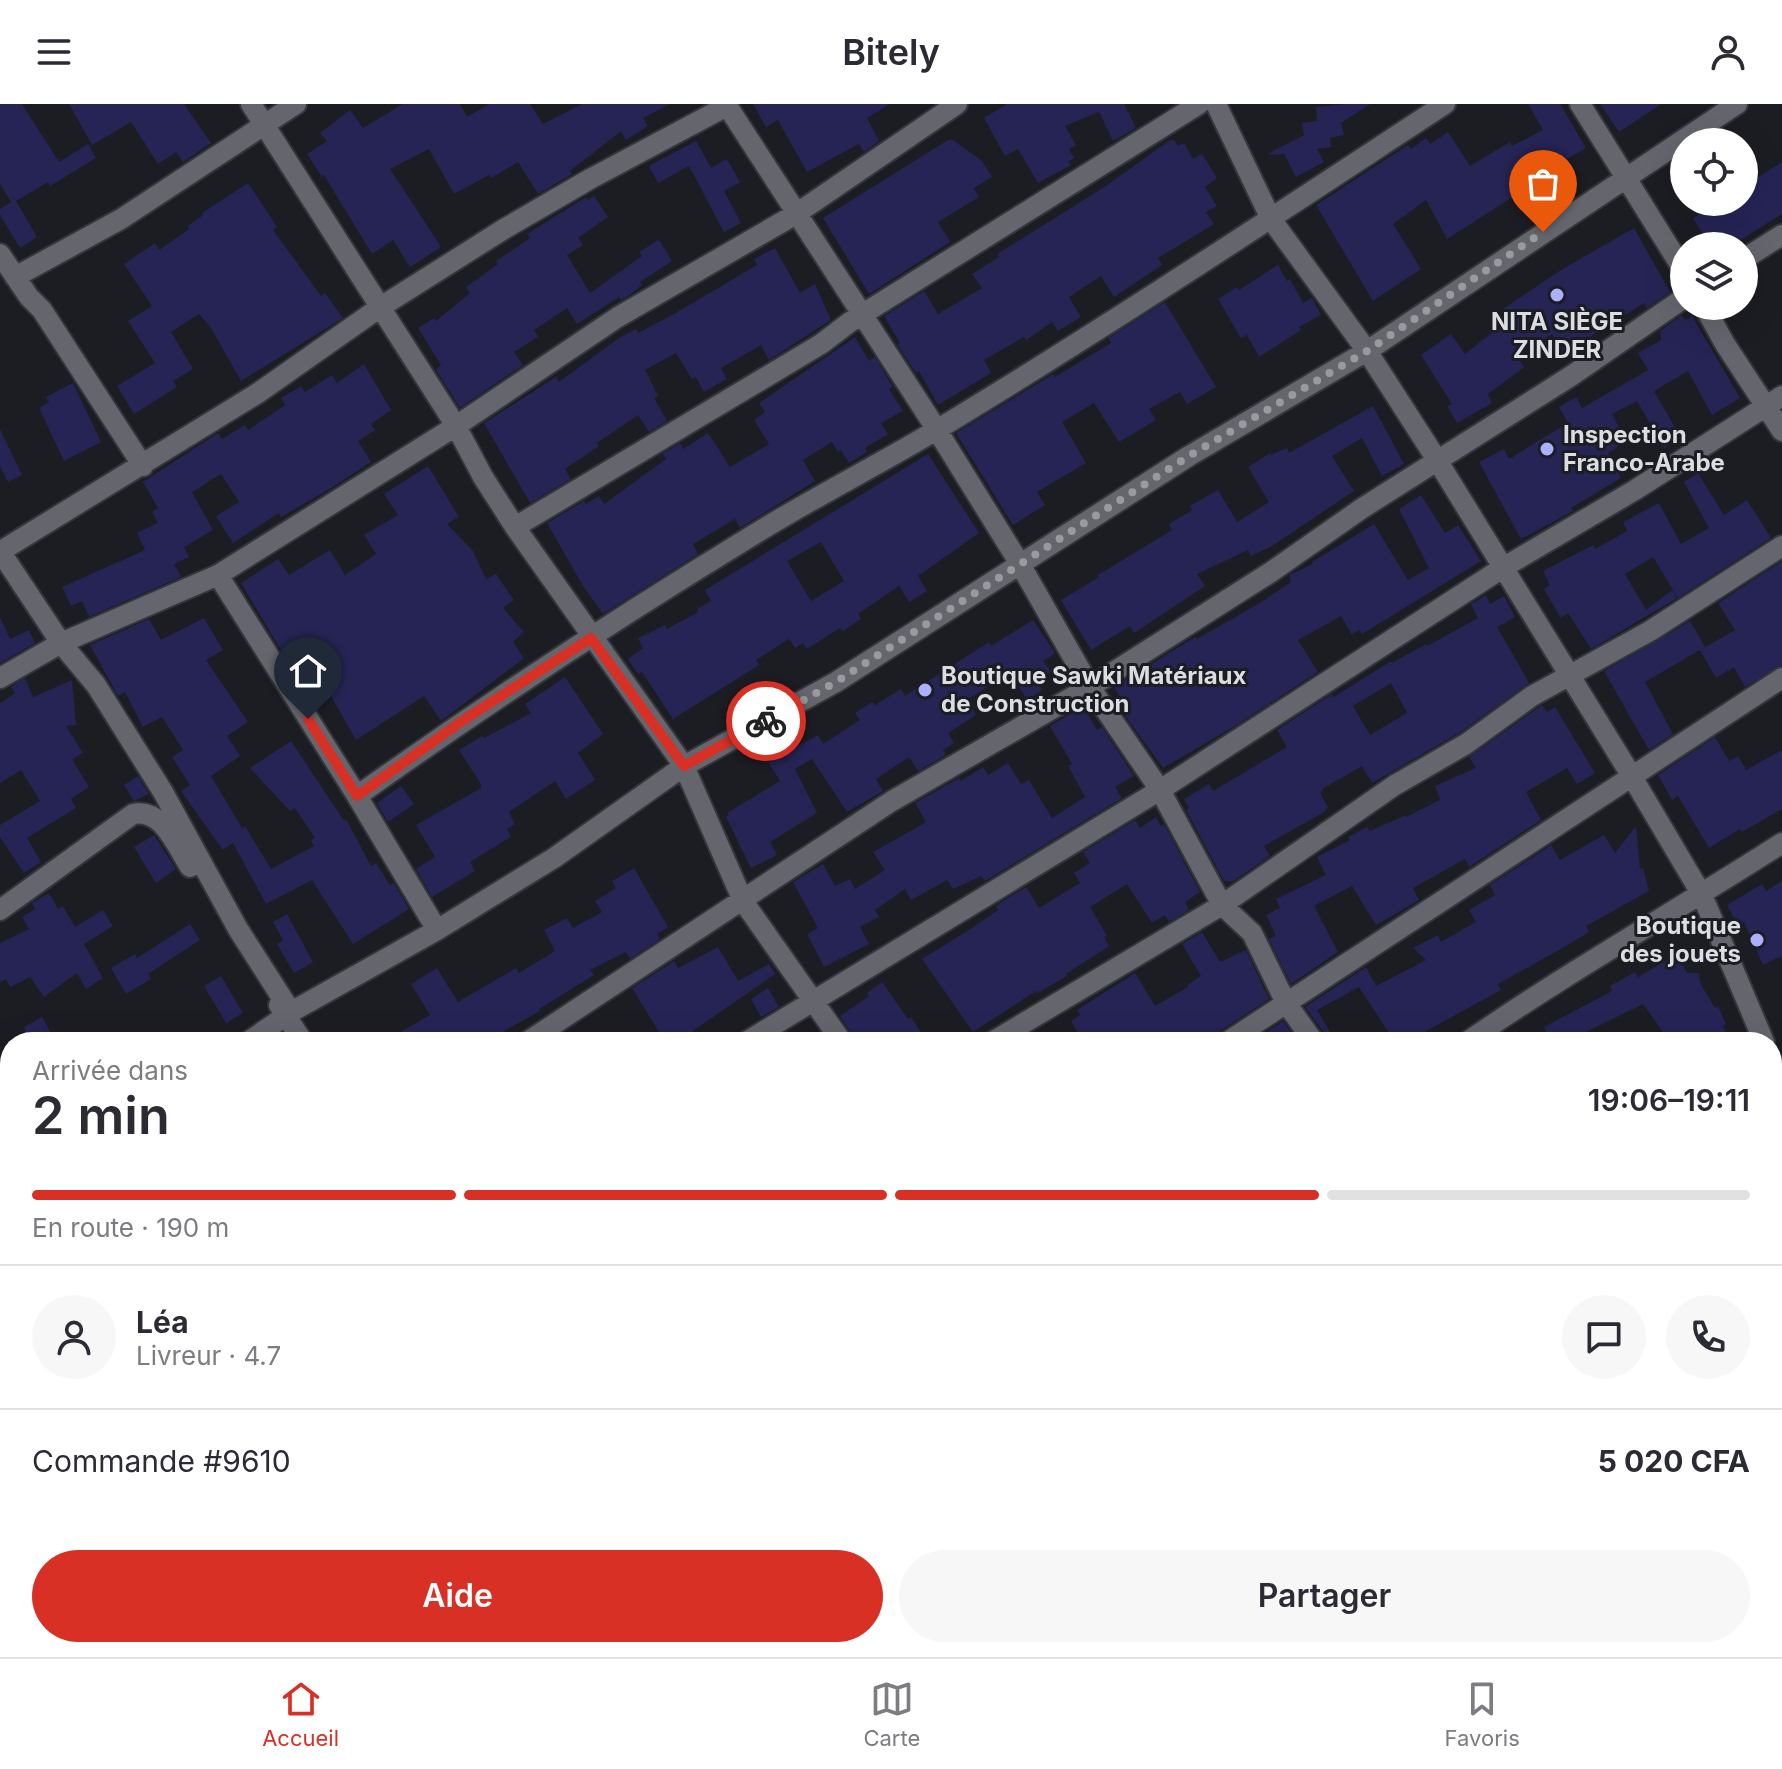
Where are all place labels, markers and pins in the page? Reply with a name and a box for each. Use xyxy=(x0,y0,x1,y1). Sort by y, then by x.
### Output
pin xyxy=(1509,150,1577,232)
marker: NITA SIÈGE ZINDER xyxy=(1548,286,1566,304)
place label: NITA SIÈGE ZINDER xyxy=(1491,307,1623,364)
place label: Inspection Franco-Arabe xyxy=(1563,420,1725,477)
marker: Inspection Franco-Arabe xyxy=(1538,440,1556,458)
pin xyxy=(274,637,342,719)
place label: Boutique Sawki Matériaux de Construction xyxy=(941,661,1247,718)
marker: Boutique Sawki Matériaux de Construction xyxy=(916,681,934,699)
place label: Boutique des jouets xyxy=(1620,911,1741,968)
marker: Boutique des jouets xyxy=(1748,931,1766,949)

